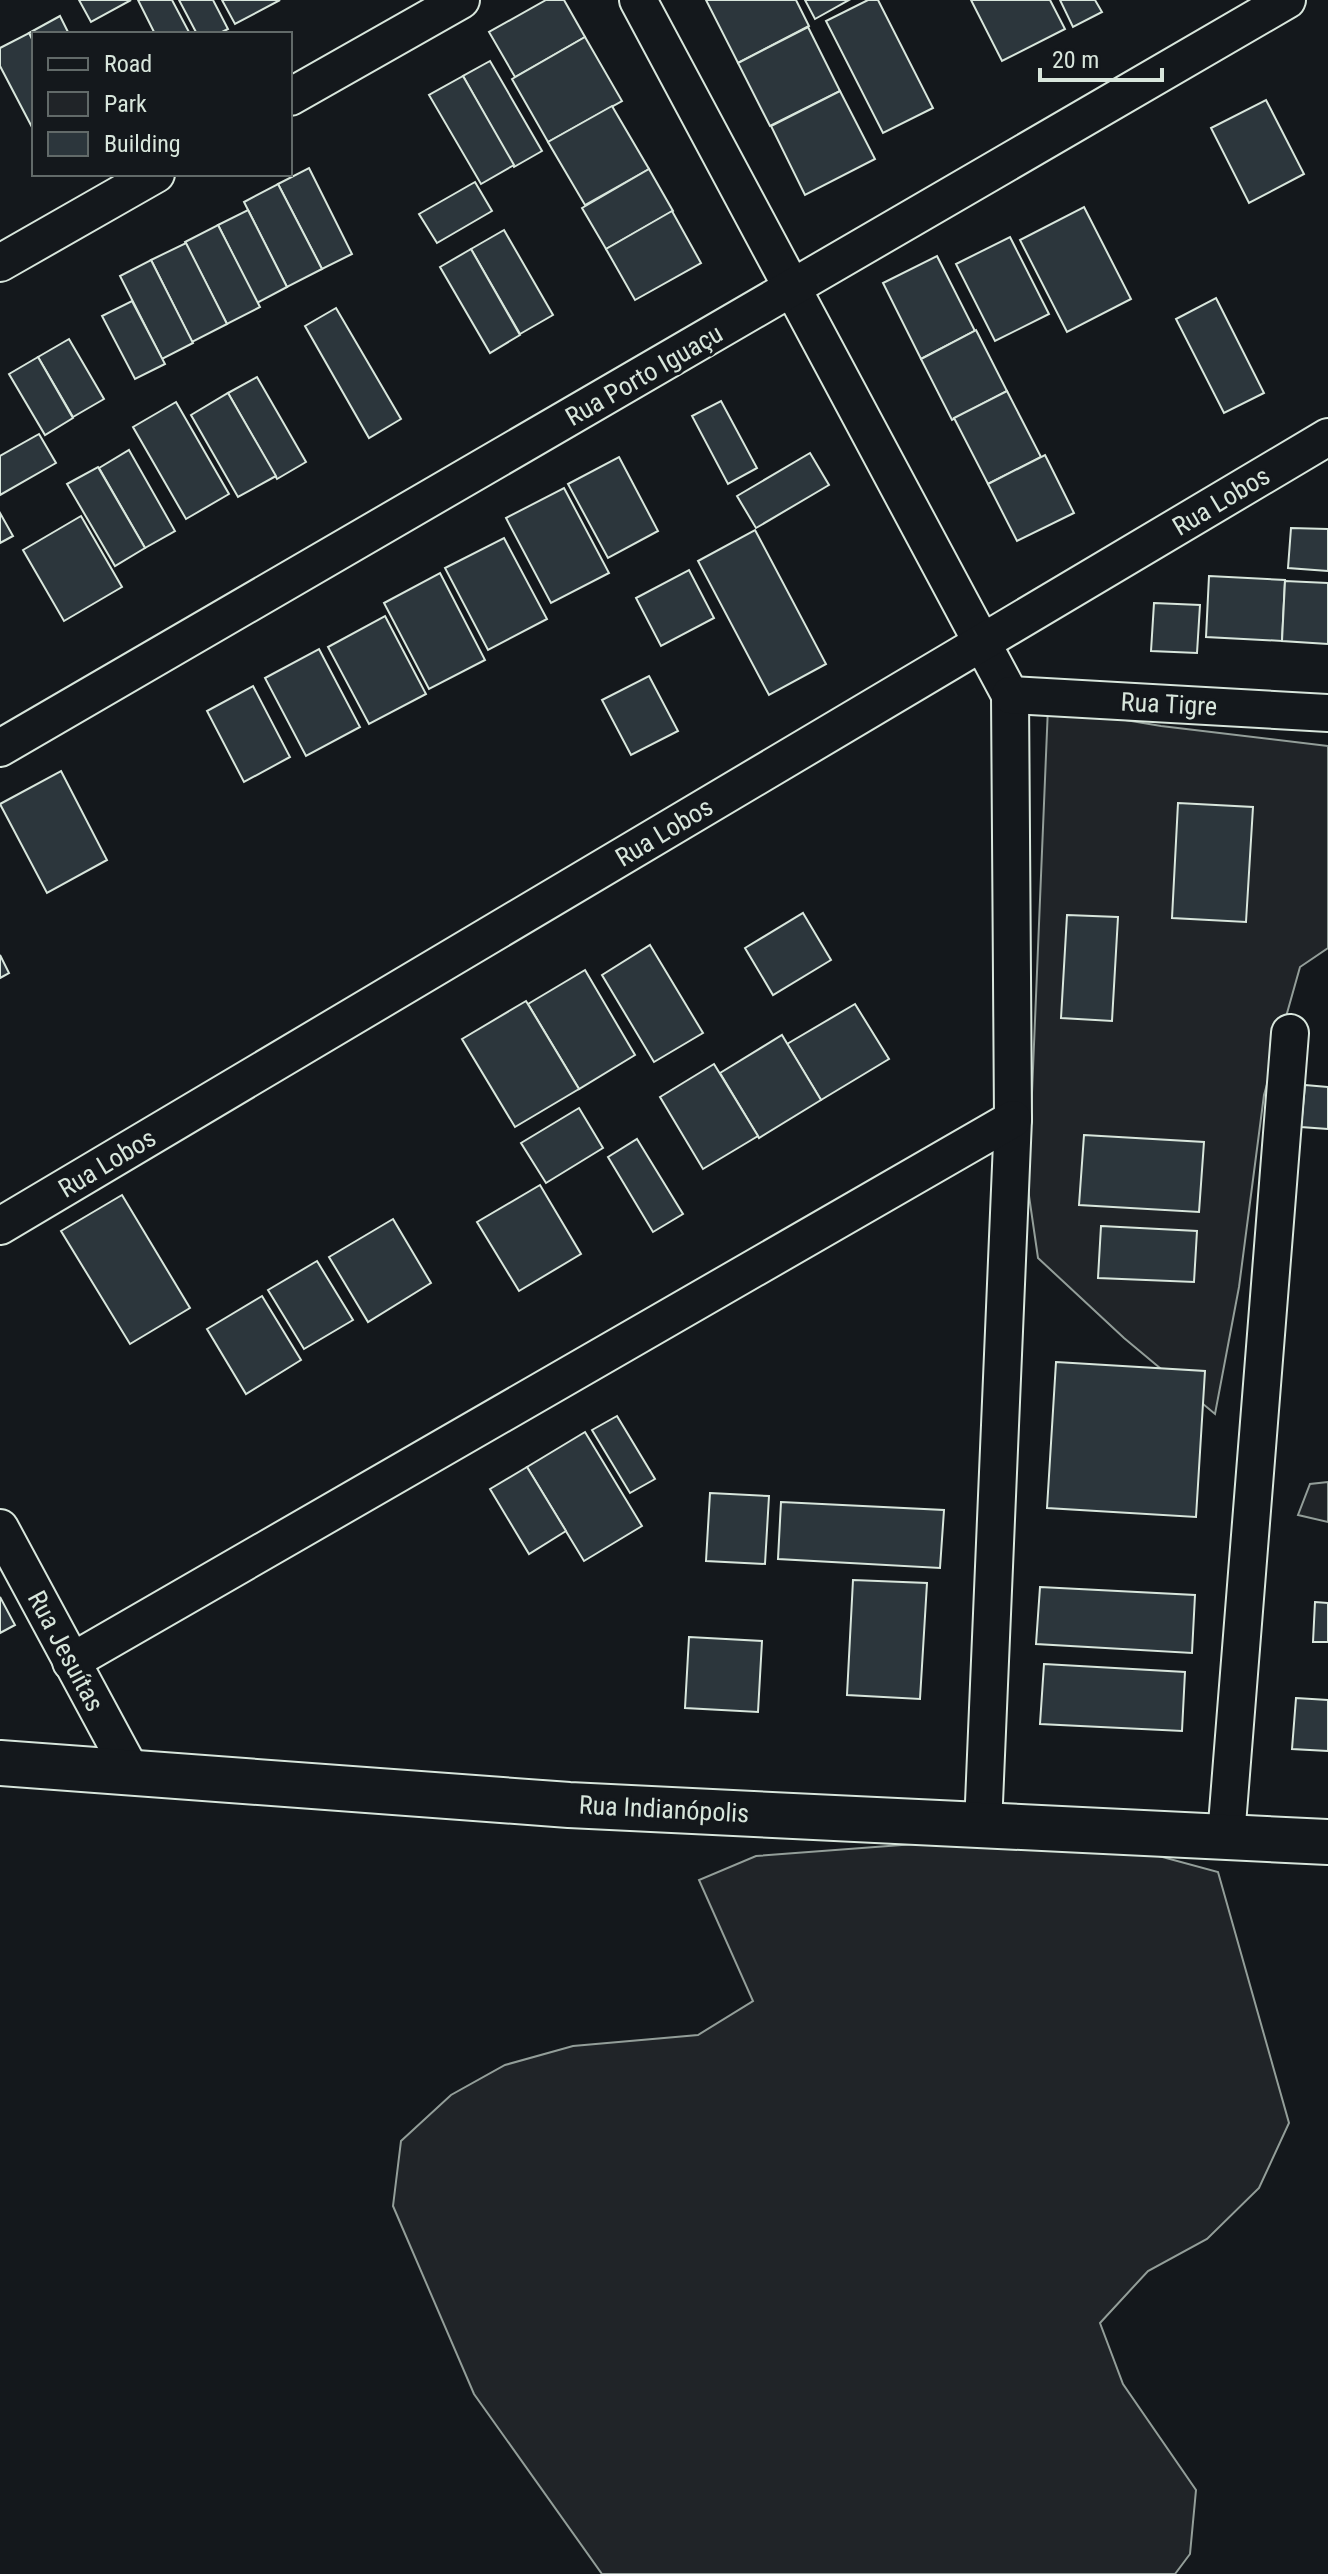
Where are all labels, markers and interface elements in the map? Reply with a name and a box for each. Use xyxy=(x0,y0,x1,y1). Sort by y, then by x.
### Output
legend xyxy=(32,32,292,176)
scale bar xyxy=(1040,32,1162,82)
text: 20 m xyxy=(1052,46,1099,74)
text: Road xyxy=(104,50,152,78)
text: Park xyxy=(104,90,147,118)
text: Building xyxy=(104,130,181,158)
street label: Rua Porto Iguaçu xyxy=(560,318,728,432)
street label: Rua Lobos xyxy=(1167,460,1275,542)
street label: Rua Tigre xyxy=(1120,686,1218,722)
street label: Rua Lobos xyxy=(610,791,718,873)
street label: Rua Lobos xyxy=(53,1122,161,1204)
street label: Rua Jesuítas xyxy=(22,1586,110,1716)
street label: Rua Indianópolis xyxy=(578,1790,750,1828)

